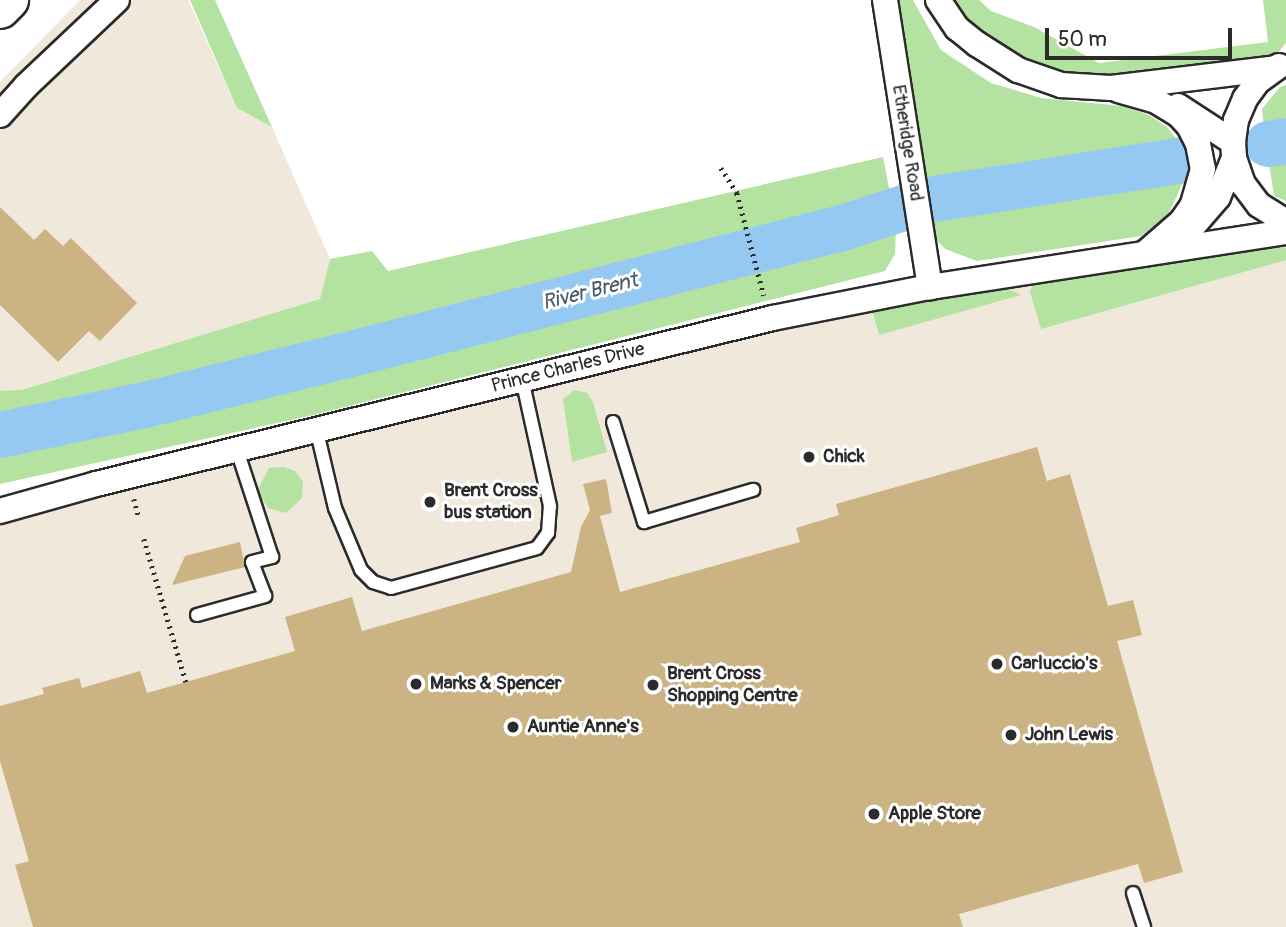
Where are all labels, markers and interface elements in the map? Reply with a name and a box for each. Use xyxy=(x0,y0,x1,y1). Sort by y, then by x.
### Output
scale bar xyxy=(1048,14,1235,58)
text: 50 m xyxy=(1058,26,1107,53)
street label: Etheridge Road xyxy=(887,83,927,203)
water label: River Brent xyxy=(540,268,640,316)
street label: Prince Charles Drive xyxy=(489,338,647,398)
place label: Chick xyxy=(823,446,865,468)
marker: Chick xyxy=(801,449,817,465)
place label: Brent Cross bus station xyxy=(444,480,538,524)
marker: Brent Cross bus station xyxy=(422,494,438,510)
place label: Carluccio's xyxy=(1011,653,1098,675)
marker: Carluccio's xyxy=(989,656,1005,672)
place label: Brent Cross Shopping Centre xyxy=(667,663,798,707)
place label: Marks & Spencer xyxy=(430,673,561,695)
marker: Marks & Spencer xyxy=(408,676,424,692)
marker: Brent Cross Shopping Centre xyxy=(645,677,661,693)
place label: Auntie Anne's xyxy=(527,716,639,738)
marker: Auntie Anne's xyxy=(505,719,521,735)
place label: John Lewis xyxy=(1025,724,1113,746)
marker: John Lewis xyxy=(1003,727,1019,743)
place label: Apple Store xyxy=(888,803,981,825)
marker: Apple Store xyxy=(866,806,882,822)

